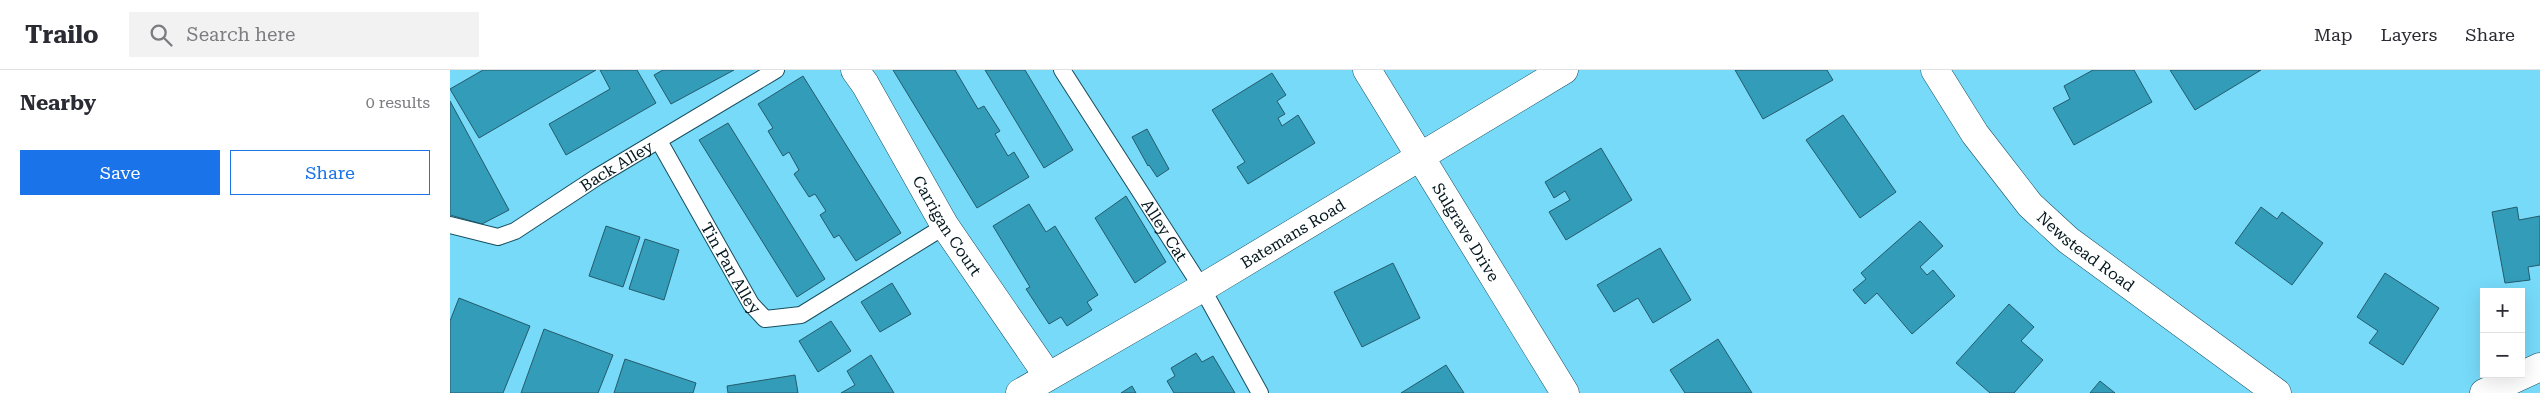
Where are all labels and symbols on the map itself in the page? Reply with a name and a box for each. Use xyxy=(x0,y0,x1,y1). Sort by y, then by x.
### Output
street label: Back Alley xyxy=(576,136,657,195)
street label: Carrigan Court xyxy=(909,172,986,279)
street label: Sulgrave Drive xyxy=(1429,179,1504,285)
street label: Batemans Road xyxy=(1237,195,1348,272)
street label: Alley Cat xyxy=(1138,196,1191,264)
street label: Newstead Road xyxy=(2033,207,2139,295)
street label: Tin Pan Alley xyxy=(697,219,765,318)

